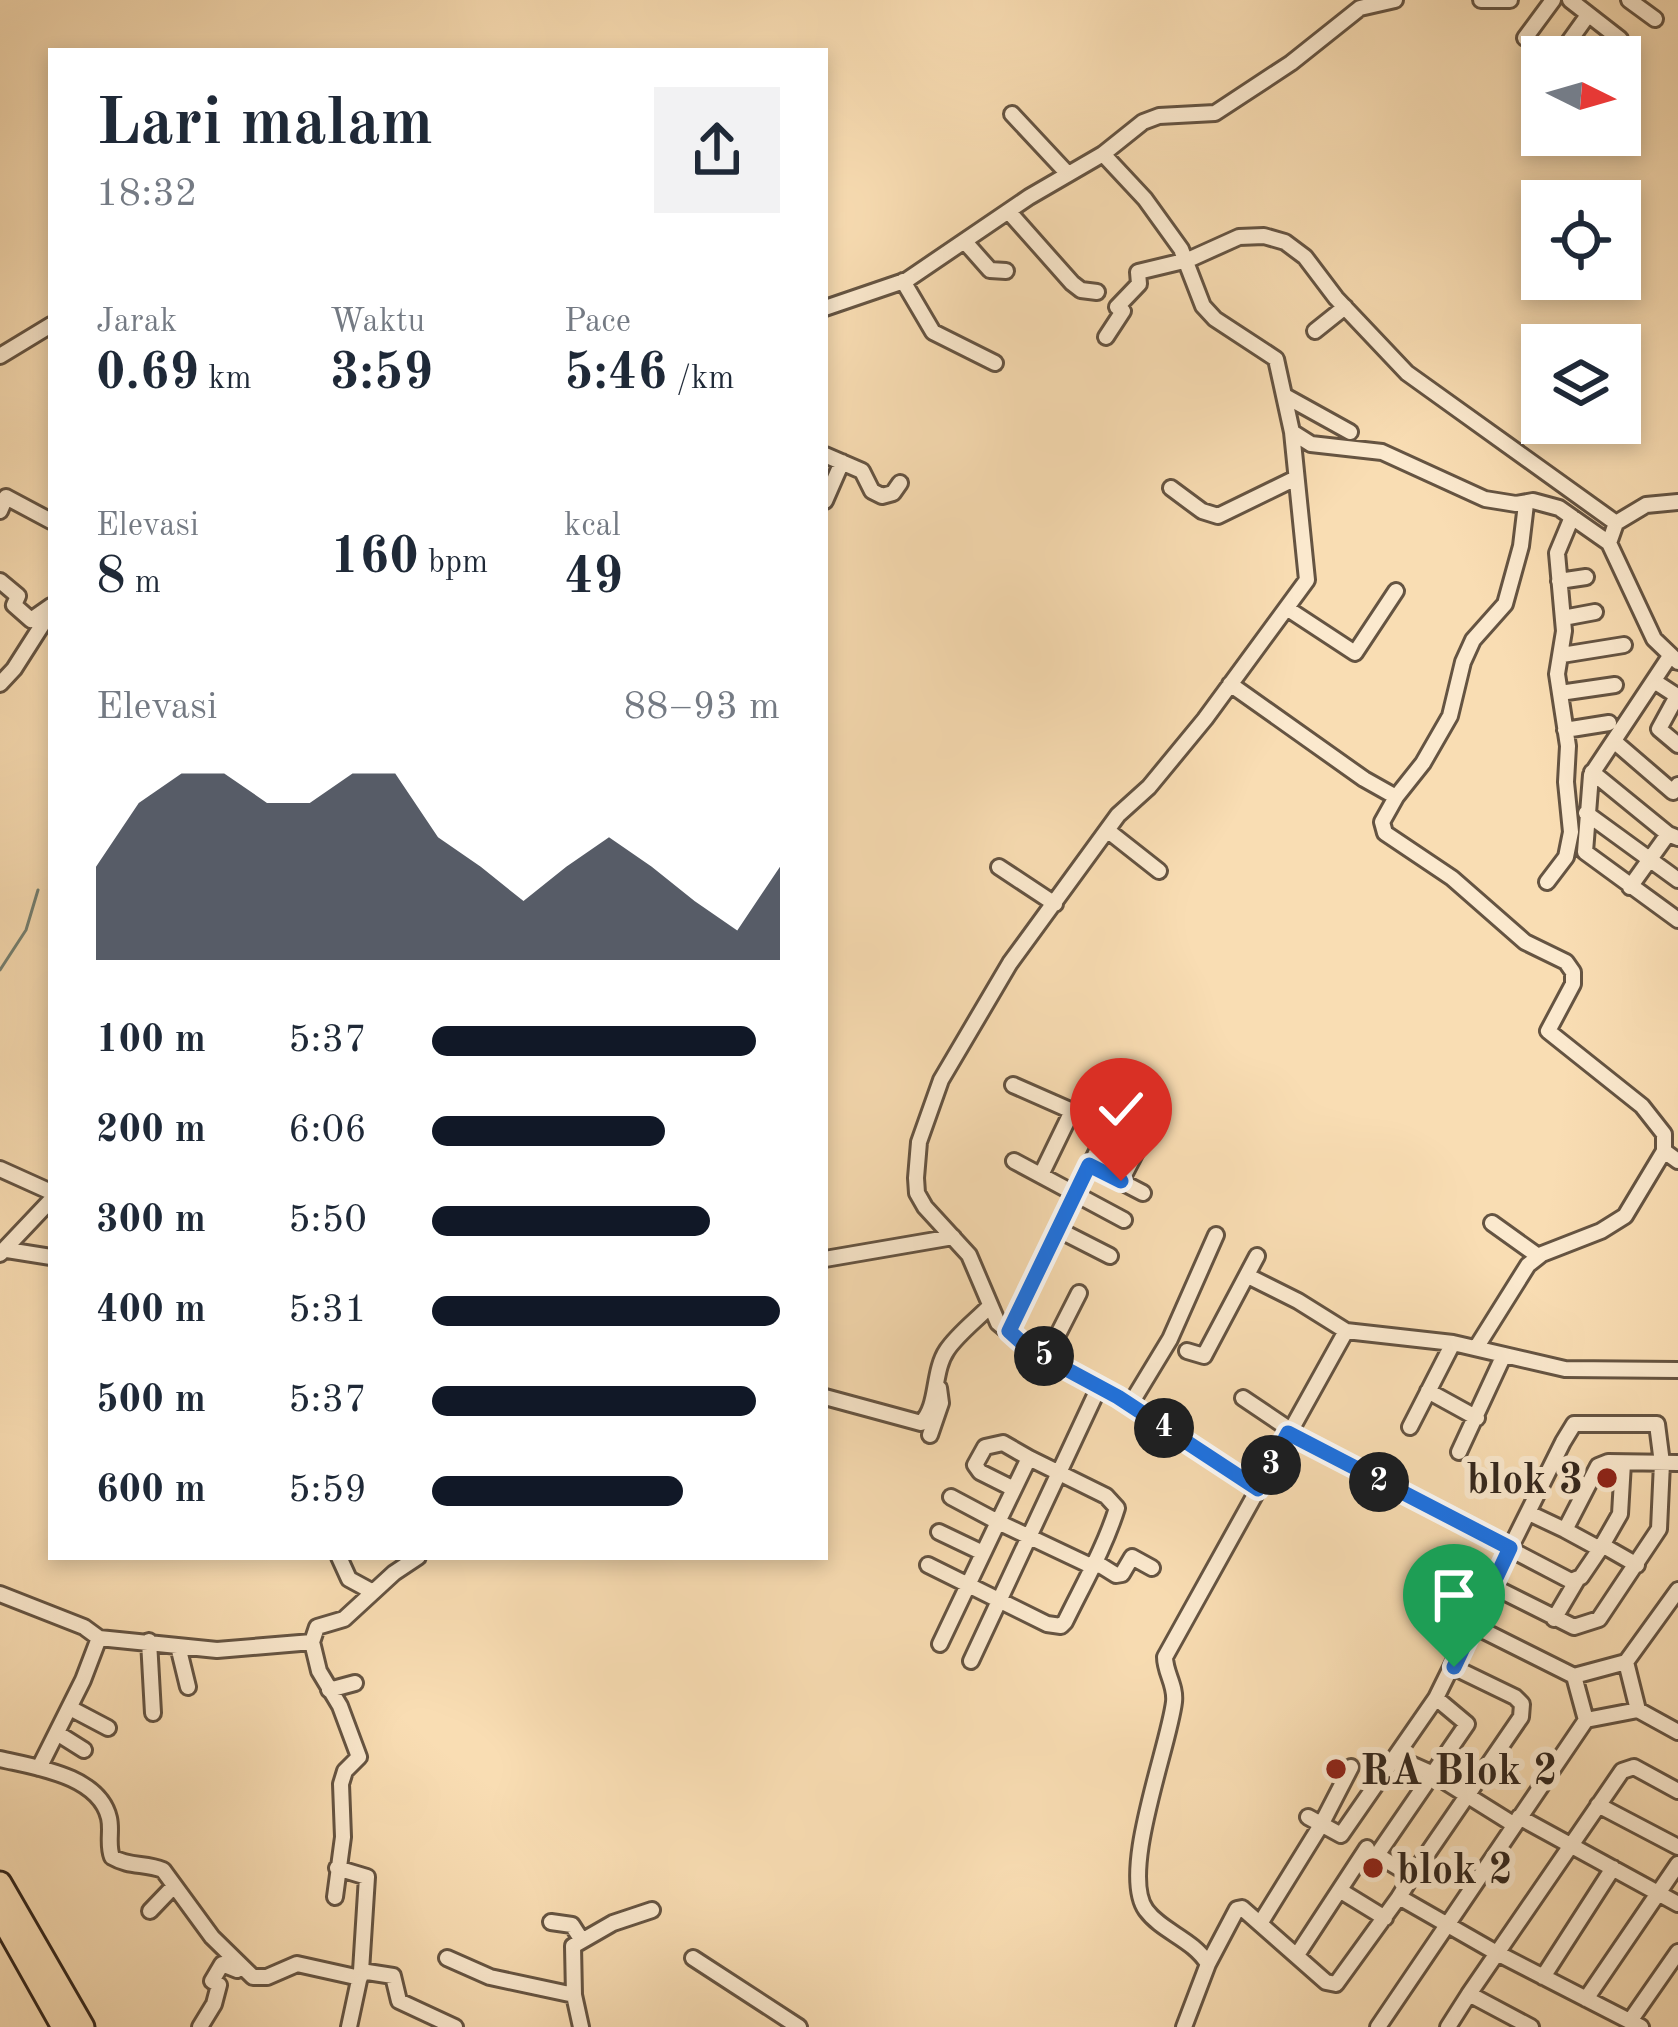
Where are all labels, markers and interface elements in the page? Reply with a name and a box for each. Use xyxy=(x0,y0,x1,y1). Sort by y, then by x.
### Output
north arrow xyxy=(1521,36,1641,156)
map controls xyxy=(1521,36,1641,444)
button: share xyxy=(654,87,780,213)
text: Lari malam xyxy=(96,93,433,159)
text: 18:32 xyxy=(96,175,197,214)
button: locate xyxy=(1521,180,1641,300)
text: Jarak xyxy=(96,306,177,339)
text: Waktu xyxy=(330,306,425,339)
text: Pace xyxy=(564,306,631,339)
button: layers xyxy=(1521,324,1641,444)
text: 0.69 xyxy=(96,349,199,400)
text: 3:59 xyxy=(330,349,433,400)
text: 5:46 xyxy=(564,349,667,400)
text: km xyxy=(199,363,252,396)
text: /km xyxy=(667,363,734,396)
text: Elevasi xyxy=(96,510,199,543)
text: kcal xyxy=(564,510,621,543)
text: 160 xyxy=(330,533,419,584)
text: bpm xyxy=(419,547,488,580)
text: 8 xyxy=(96,553,126,604)
text: 49 xyxy=(564,553,623,604)
text: m xyxy=(126,567,161,600)
text: Elevasi xyxy=(96,688,218,727)
text: 88–93 m xyxy=(623,688,780,727)
text: 100 m xyxy=(96,1021,206,1060)
text: 5:37 xyxy=(288,1021,367,1060)
pin xyxy=(1070,1058,1172,1181)
icon: check xyxy=(1088,1076,1154,1142)
text: 200 m xyxy=(96,1111,206,1150)
text: 6:06 xyxy=(288,1111,367,1150)
text: 300 m xyxy=(96,1201,206,1240)
text: 5:50 xyxy=(288,1201,367,1240)
text: 400 m xyxy=(96,1291,206,1330)
text: 5:31 xyxy=(288,1291,367,1330)
pin: 5 xyxy=(1014,1326,1074,1386)
text: 5 xyxy=(1034,1339,1054,1372)
text: 500 m xyxy=(96,1381,206,1420)
text: 5:37 xyxy=(288,1381,367,1420)
pin: 4 xyxy=(1134,1398,1194,1458)
text: 4 xyxy=(1154,1411,1174,1444)
pin: 3 xyxy=(1241,1435,1301,1495)
text: 3 xyxy=(1261,1448,1281,1481)
pin: 2 xyxy=(1349,1452,1409,1512)
place label: blok 3 xyxy=(1467,1461,1583,1503)
text: 2 xyxy=(1369,1465,1389,1498)
marker: blok 3 xyxy=(1594,1465,1620,1491)
text: 600 m xyxy=(96,1471,206,1510)
text: 5:59 xyxy=(288,1471,367,1510)
pin xyxy=(1403,1544,1505,1667)
icon: arrive xyxy=(1421,1562,1487,1628)
place label: RA Blok 2 xyxy=(1360,1752,1558,1794)
marker: RA Blok 2 xyxy=(1323,1756,1349,1782)
place label: blok 2 xyxy=(1397,1851,1513,1893)
marker: blok 2 xyxy=(1360,1855,1386,1881)

